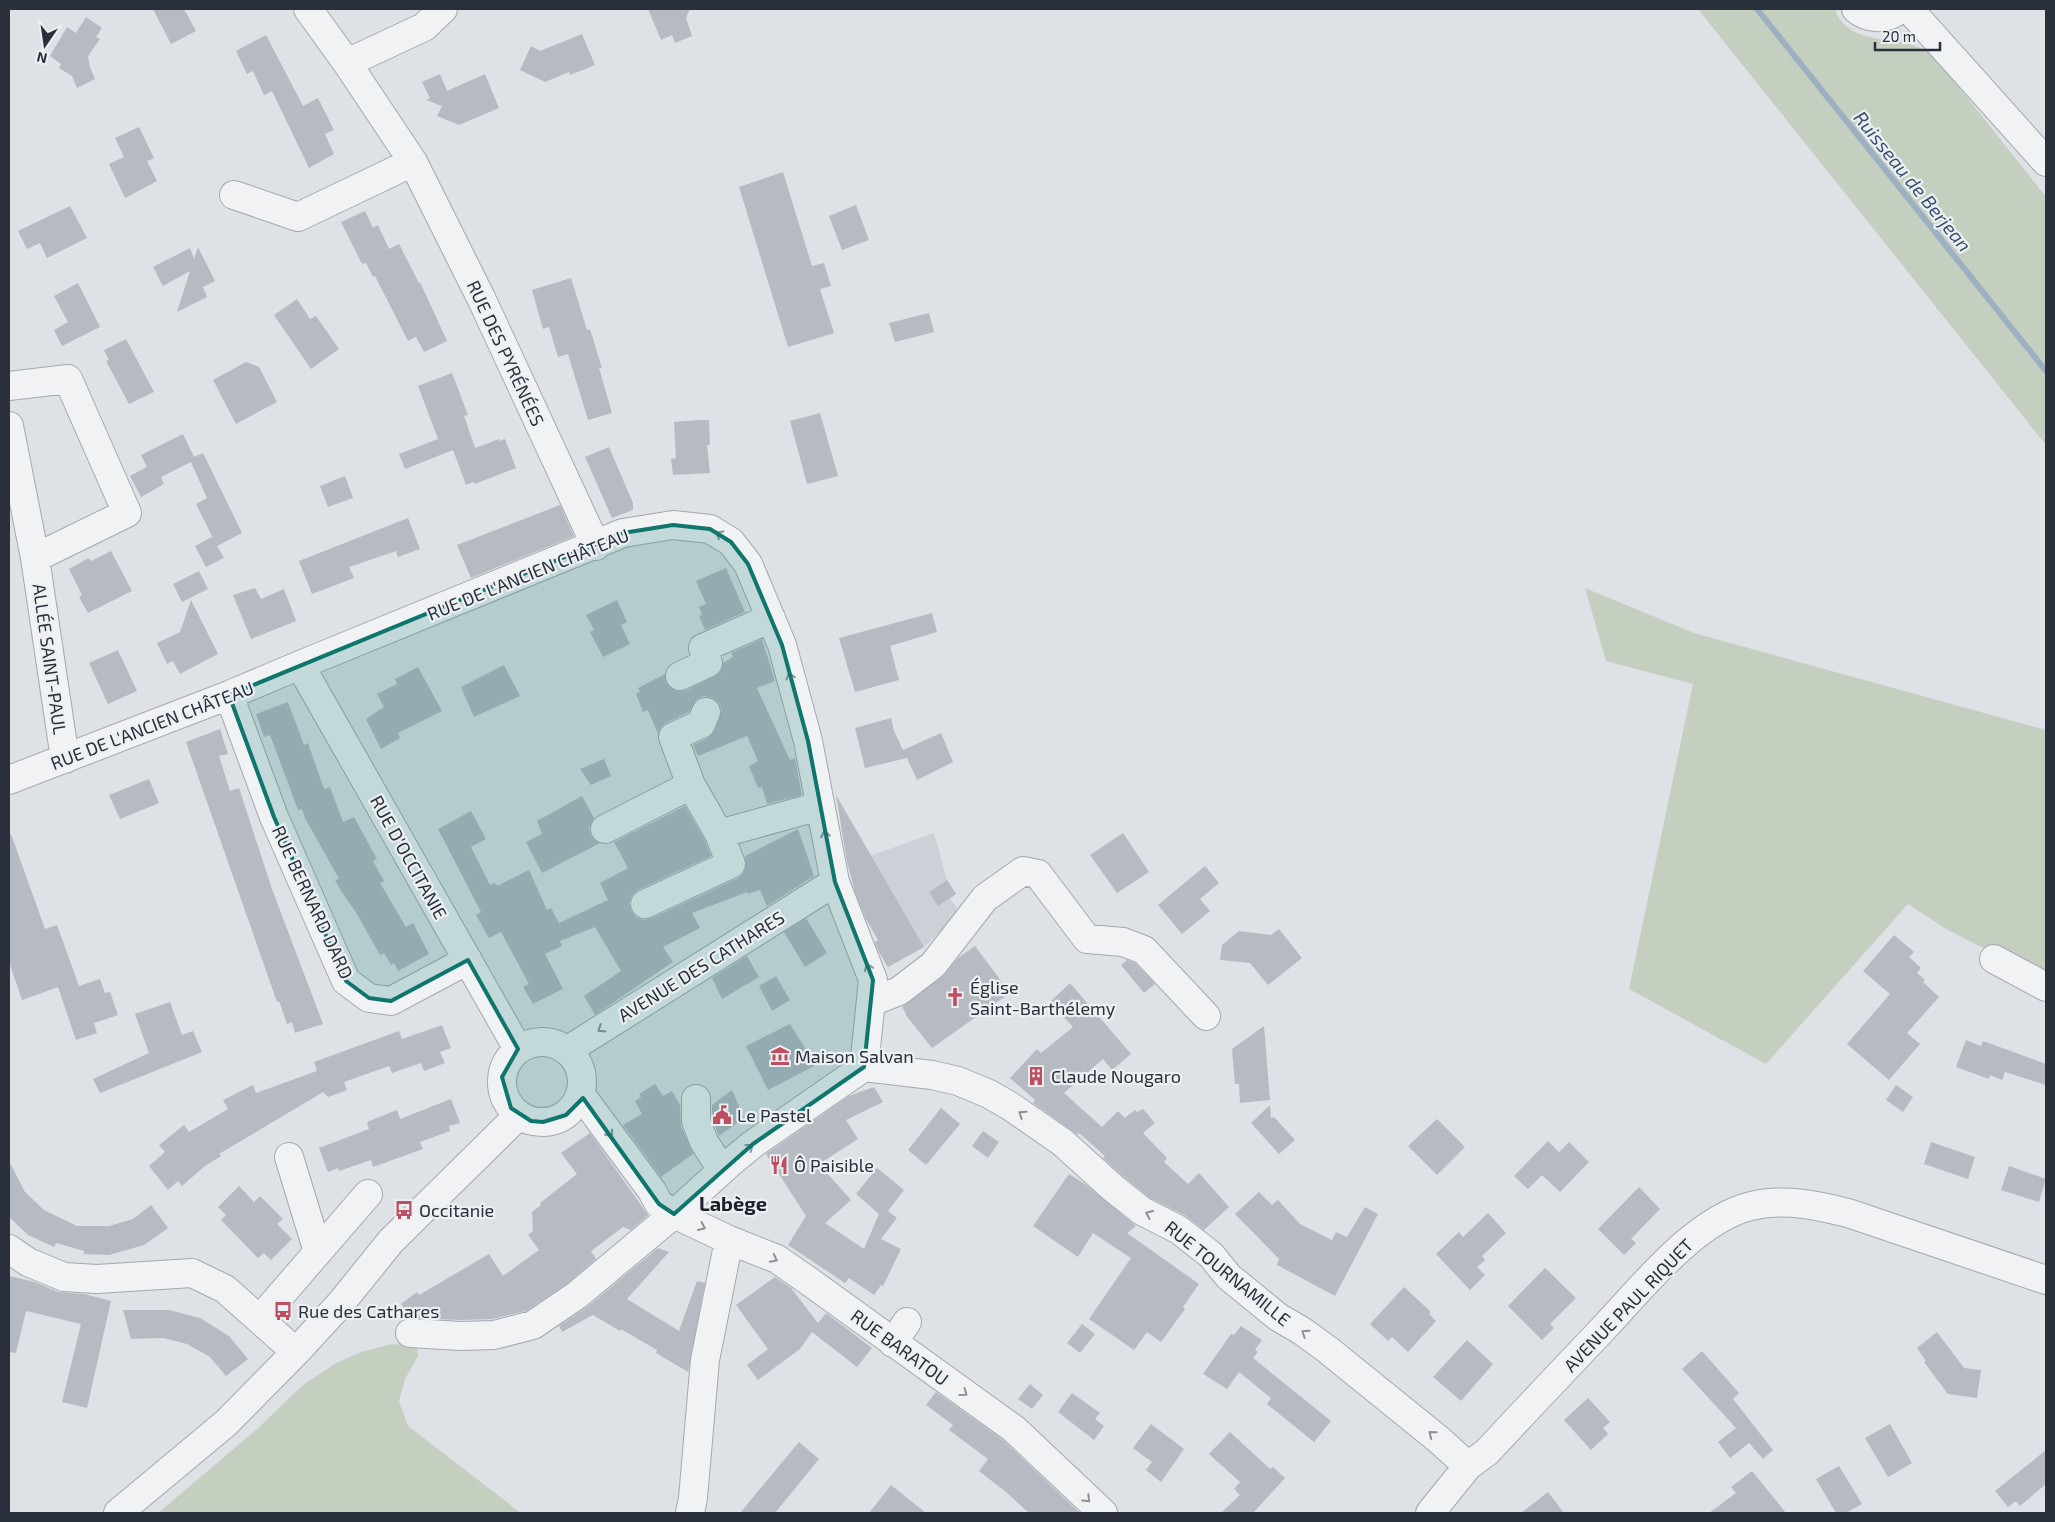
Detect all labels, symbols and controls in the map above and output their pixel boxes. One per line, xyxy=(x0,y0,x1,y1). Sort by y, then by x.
north arrow xyxy=(20,20,70,70)
scale bar xyxy=(1875,20,1940,52)
text: 20 m xyxy=(1882,27,1916,45)
text: N xyxy=(35,49,49,68)
water label: Ruisseau de Berjean xyxy=(1849,106,1977,256)
street label: RUE DES PYRÉNÉES xyxy=(463,277,549,429)
street label: RUE DE L'ANCIEN CHÂTEAU xyxy=(424,523,632,625)
one-way arrow xyxy=(715,530,724,540)
street label: ALLÉE SAINT-PAUL xyxy=(28,582,72,736)
one-way arrow xyxy=(786,672,796,680)
street label: RUE DE L'ANCIEN CHÂTEAU xyxy=(47,676,257,774)
street label: RUE D'OCCITANIE xyxy=(366,791,452,923)
street label: RUE BERNARD DARD xyxy=(268,822,358,982)
one-way arrow xyxy=(821,830,831,839)
street label: AVENUE DES CATHARES xyxy=(614,906,788,1026)
one-way arrow xyxy=(864,963,874,972)
place label: Église Saint-Barthélemy xyxy=(970,976,1116,1019)
church icon: Église Saint-Barthélemy xyxy=(944,986,966,1008)
one-way arrow xyxy=(597,1023,606,1033)
museum icon: Maison Salvan xyxy=(769,1045,791,1067)
place label: Maison Salvan xyxy=(795,1045,914,1067)
building icon: Claude Nougaro xyxy=(1025,1065,1047,1087)
place label: Claude Nougaro xyxy=(1051,1065,1181,1087)
public building icon: Le Pastel xyxy=(711,1104,733,1126)
place label: Le Pastel xyxy=(737,1104,812,1126)
one-way arrow xyxy=(1018,1111,1027,1120)
one-way arrow xyxy=(604,1128,612,1137)
one-way arrow xyxy=(744,1144,753,1153)
restaurant icon: Ô Paisible xyxy=(768,1154,790,1176)
place label: Ô Paisible xyxy=(794,1154,874,1176)
district label: Labège xyxy=(699,1191,767,1215)
bus stop icon: Occitanie xyxy=(393,1199,415,1221)
place label: Occitanie xyxy=(419,1199,494,1221)
one-way arrow xyxy=(1145,1210,1154,1220)
street label: RUE TOURNAMILLE xyxy=(1161,1216,1295,1330)
one-way arrow xyxy=(697,1221,706,1232)
street label: AVENUE PAUL RIQUET xyxy=(1559,1233,1698,1376)
one-way arrow xyxy=(769,1253,778,1263)
bus stop icon: Rue des Cathares xyxy=(272,1300,294,1322)
place label: Rue des Cathares xyxy=(298,1300,439,1322)
street label: RUE BARATOU xyxy=(847,1304,953,1390)
one-way arrow xyxy=(1301,1330,1311,1339)
one-way arrow xyxy=(958,1387,968,1396)
one-way arrow xyxy=(1429,1432,1438,1440)
one-way arrow xyxy=(1082,1493,1091,1502)

